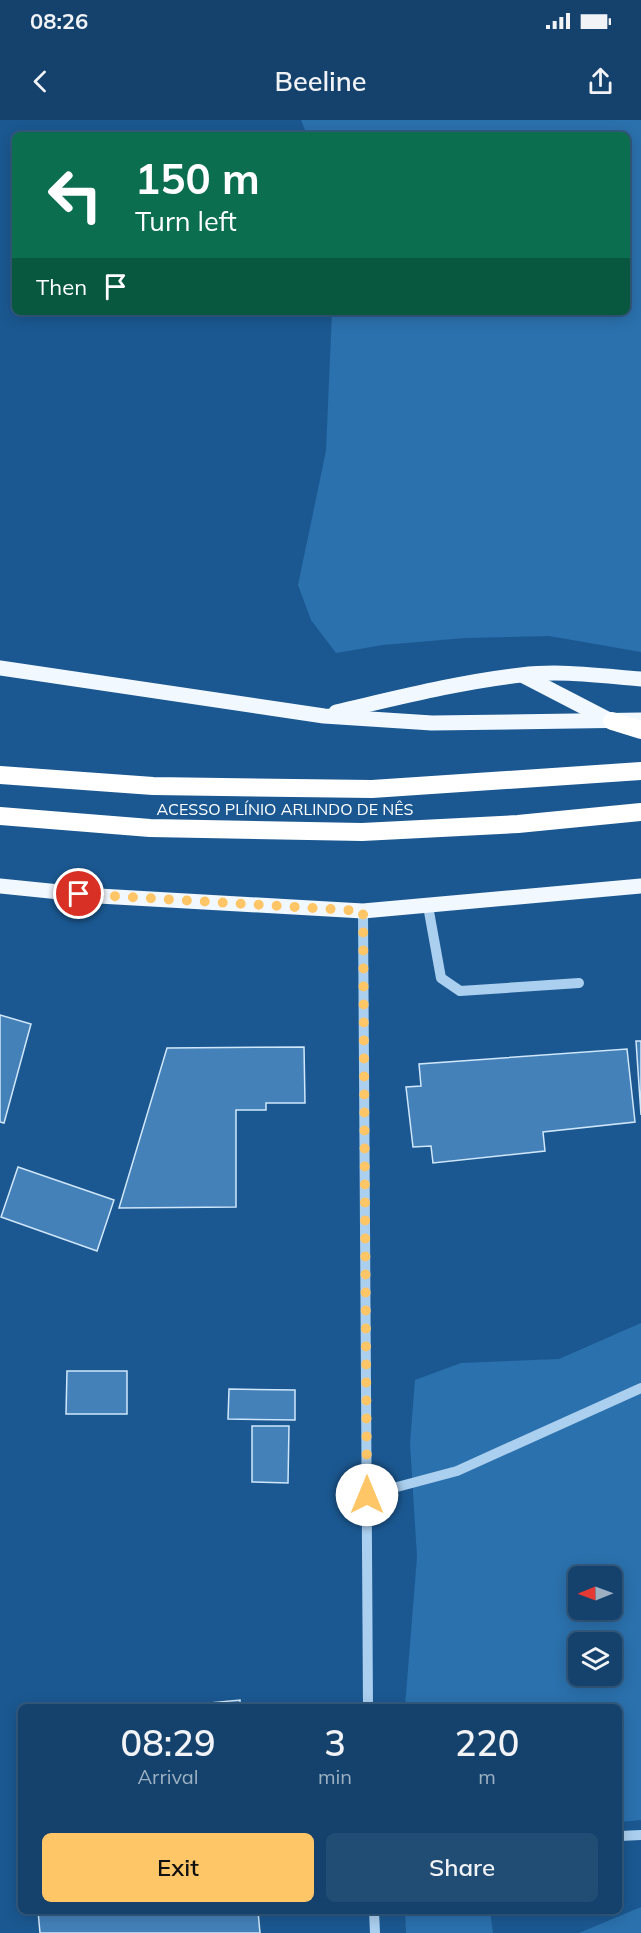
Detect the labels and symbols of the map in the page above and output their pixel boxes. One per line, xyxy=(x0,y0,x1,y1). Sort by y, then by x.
street label: ACESSO PLÍNIO ARLINDO DE NÊS xyxy=(157,799,414,819)
pin xyxy=(53,868,104,919)
position arrow xyxy=(335,1463,399,1527)
north arrow xyxy=(568,1566,622,1620)

